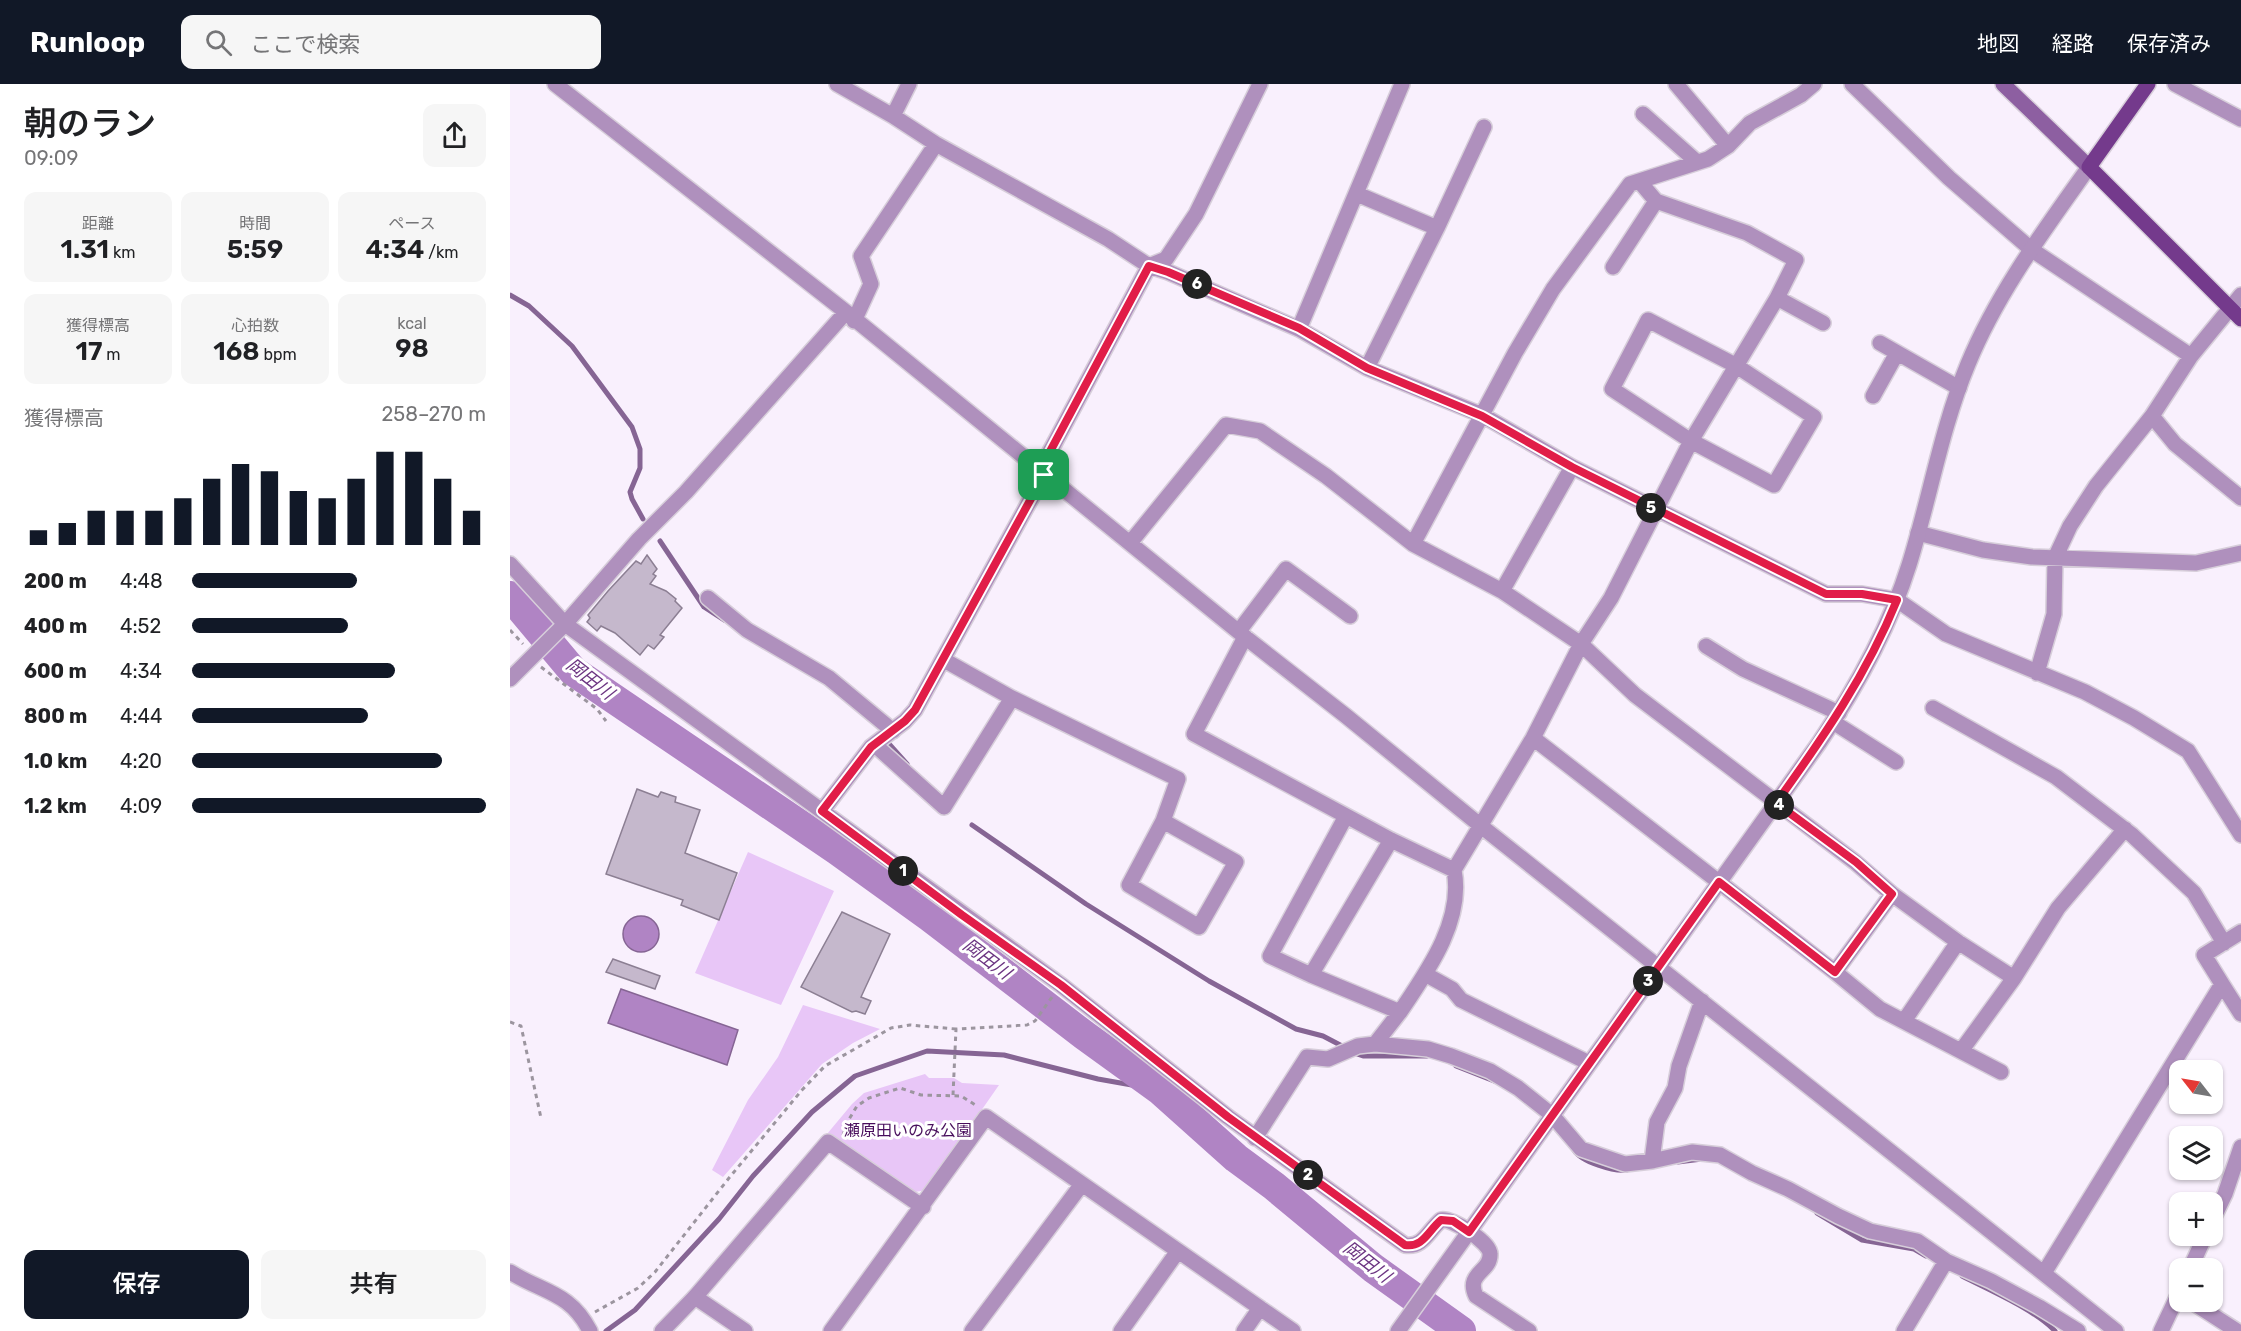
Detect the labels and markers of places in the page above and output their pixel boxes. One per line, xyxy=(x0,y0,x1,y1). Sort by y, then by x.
pin: 6 xyxy=(1182,269,1212,299)
pin xyxy=(1018,449,1069,500)
pin: 5 xyxy=(1636,493,1666,523)
pin: 4 xyxy=(1764,790,1794,820)
pin: 1 xyxy=(888,856,918,886)
pin: 3 xyxy=(1633,966,1663,996)
pin: 2 xyxy=(1293,1160,1323,1190)

